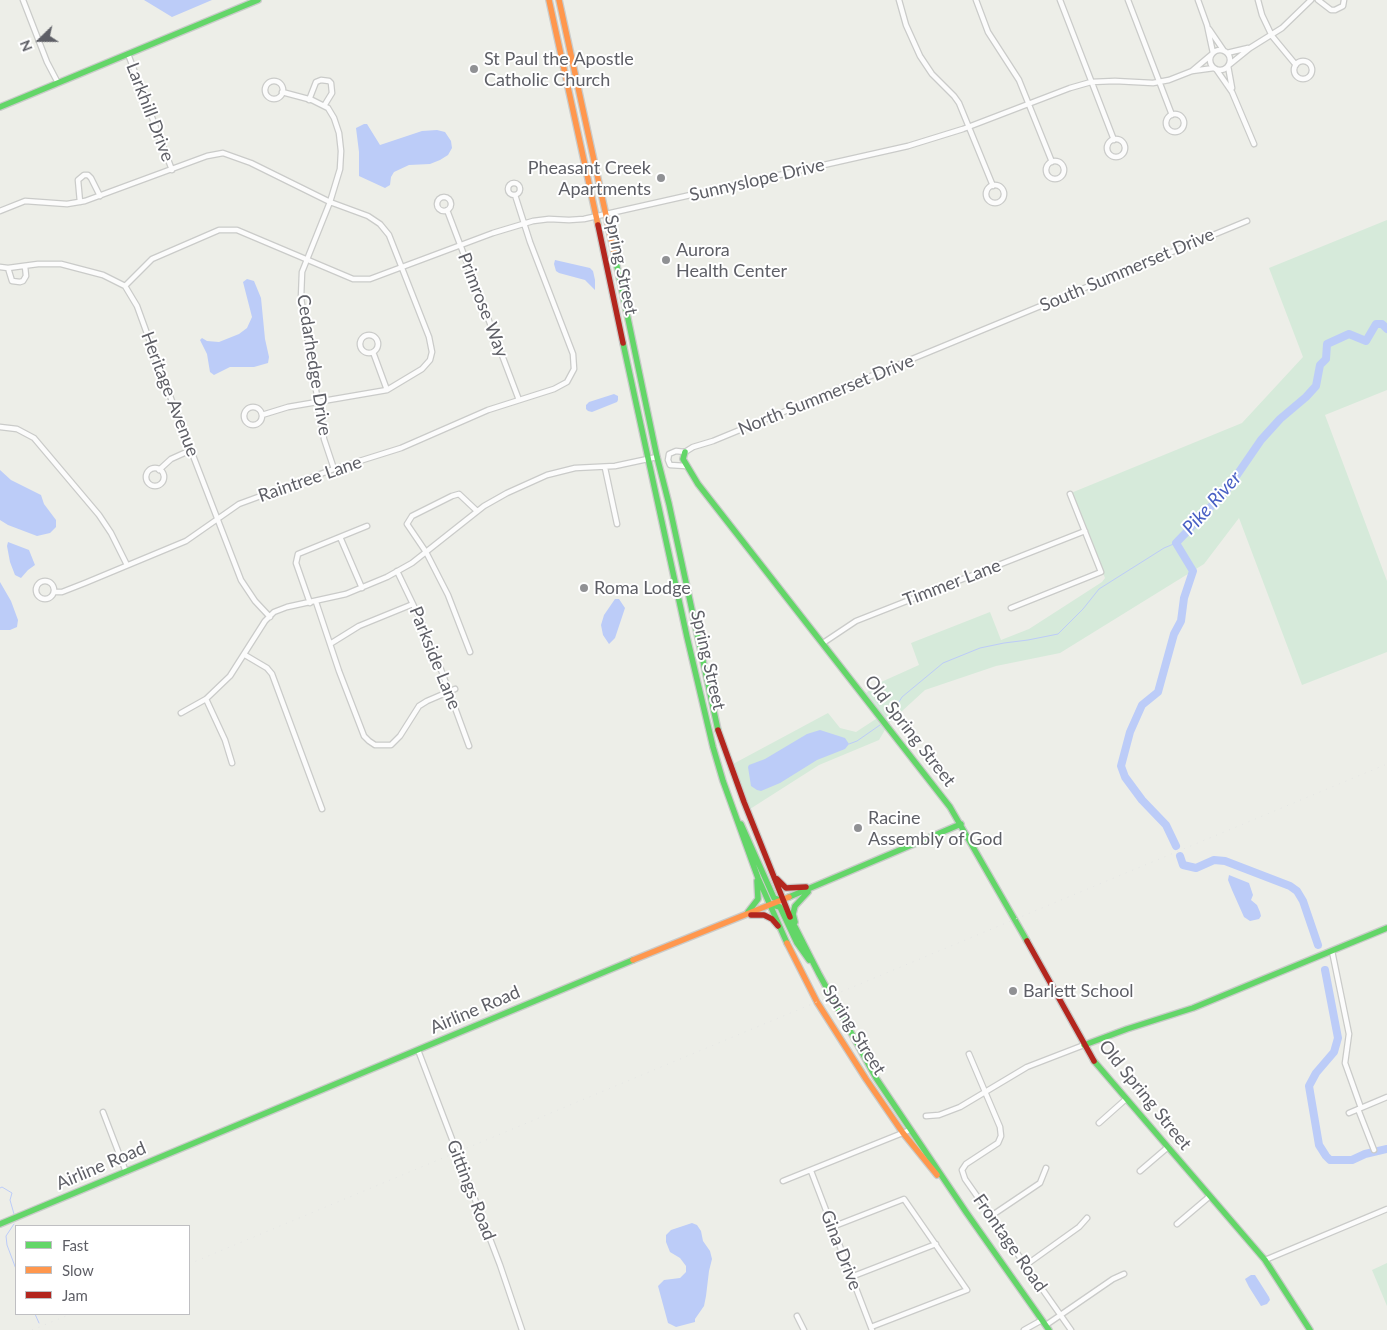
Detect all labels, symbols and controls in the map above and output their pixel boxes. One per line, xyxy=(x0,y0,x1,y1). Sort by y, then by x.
north arrow xyxy=(15,15,65,65)
text: N xyxy=(16,38,36,54)
place label: St Paul the Apostle Catholic Church xyxy=(484,48,634,90)
street label: Larkhill Drive xyxy=(121,59,179,165)
marker: St Paul the Apostle Catholic Church xyxy=(468,63,480,75)
street label: Sunnyslope Drive xyxy=(687,154,827,206)
place label: Pheasant Creek Apartments xyxy=(528,157,651,200)
marker: Pheasant Creek Apartments xyxy=(655,172,667,184)
street label: Spring Street xyxy=(600,213,642,317)
street label: South Summerset Drive xyxy=(1036,223,1218,317)
place label: Aurora Health Center xyxy=(676,239,787,282)
street label: Primrose Way xyxy=(453,250,513,360)
marker: Aurora Health Center xyxy=(660,254,672,266)
street label: Cedarhedge Drive xyxy=(292,293,336,437)
street label: Heritage Avenue xyxy=(136,328,204,460)
street label: North Summerset Drive xyxy=(735,350,917,440)
street label: Raintree Lane xyxy=(255,451,365,507)
water label: Pike River xyxy=(1178,467,1246,539)
street label: Timmer Lane xyxy=(900,554,1004,612)
place label: Roma Lodge xyxy=(594,577,691,599)
marker: Roma Lodge xyxy=(578,582,590,594)
street label: Parkside Lane xyxy=(405,603,465,713)
street label: Spring Street xyxy=(686,608,730,712)
street label: Old Spring Street xyxy=(860,671,960,791)
place label: Racine Assembly of God xyxy=(868,807,1003,850)
marker: Racine Assembly of God xyxy=(852,822,864,834)
place label: Barlett School xyxy=(1023,980,1134,1002)
street label: Airline Road xyxy=(427,981,523,1039)
street label: Spring Street xyxy=(818,981,890,1079)
marker: Barlett School xyxy=(1007,985,1019,997)
street label: Old Spring Street xyxy=(1094,1036,1196,1154)
street label: Airline Road xyxy=(53,1137,149,1195)
street label: Gittings Road xyxy=(442,1137,500,1243)
street label: Frontage Road xyxy=(968,1190,1052,1296)
street label: Gina Drive xyxy=(816,1207,866,1293)
legend xyxy=(15,1225,190,1315)
text: Fast xyxy=(62,1236,89,1254)
text: Slow xyxy=(62,1261,94,1279)
text: Jam xyxy=(62,1286,88,1304)

